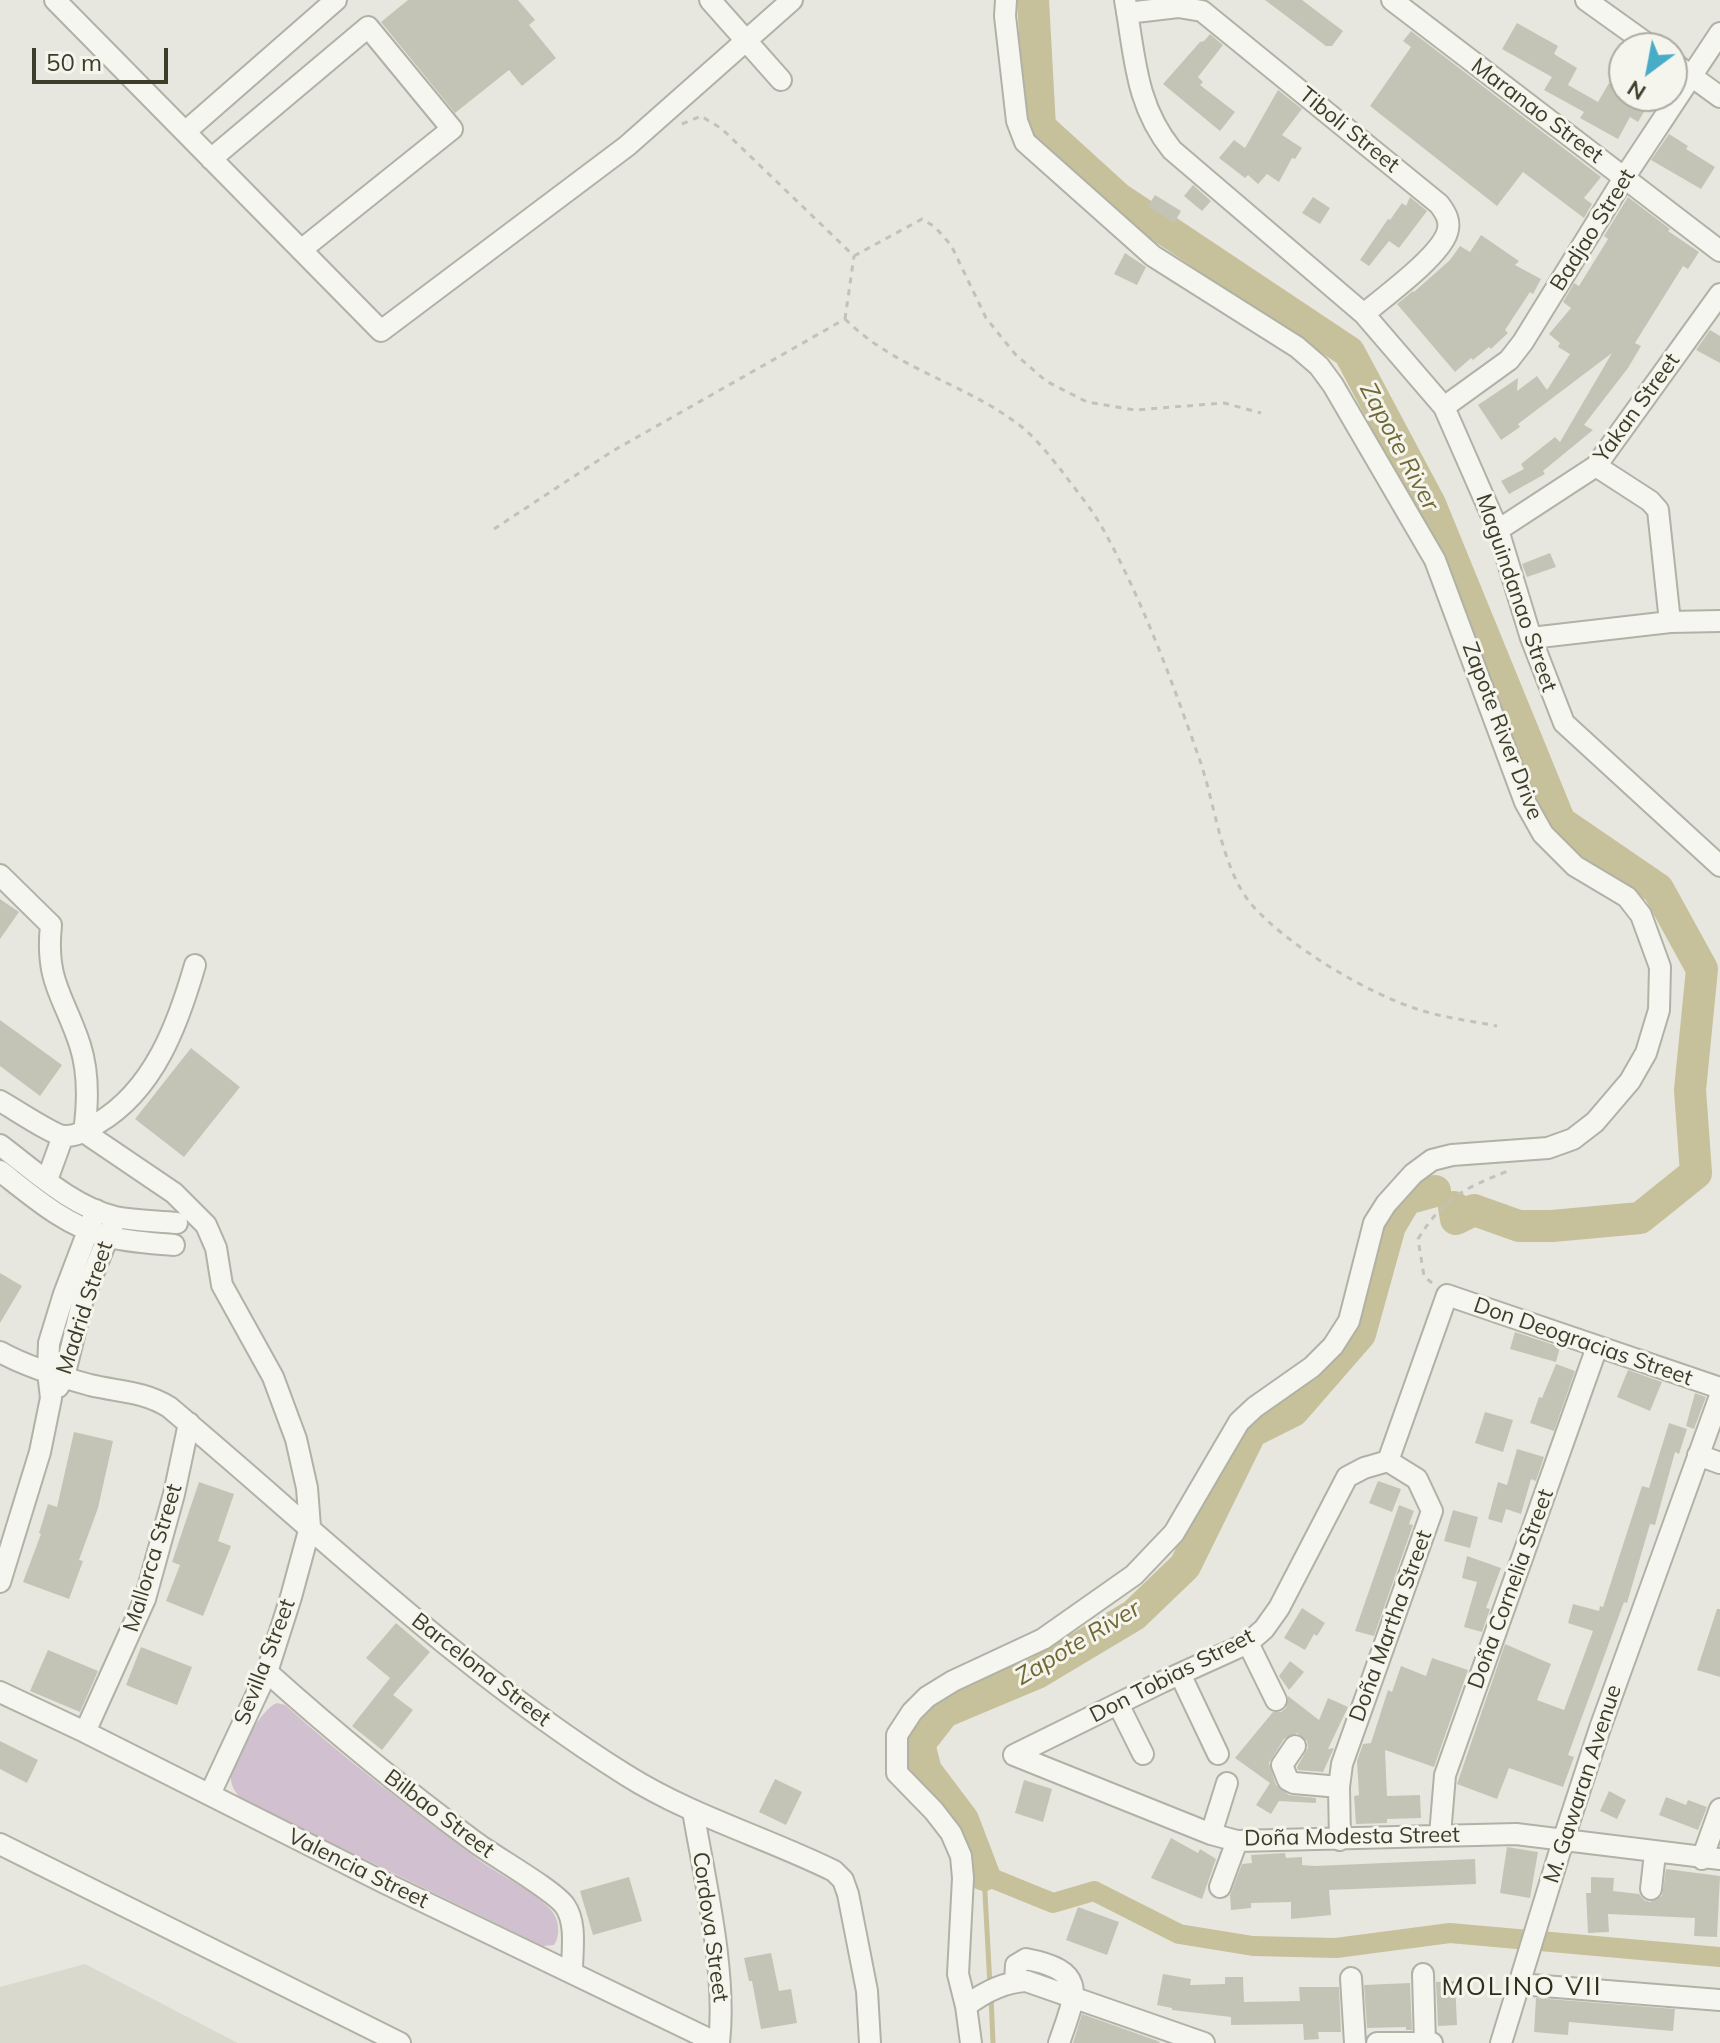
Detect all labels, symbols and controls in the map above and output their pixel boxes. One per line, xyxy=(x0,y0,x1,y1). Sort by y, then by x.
scale bar xyxy=(36,32,172,82)
north arrow xyxy=(1608,32,1688,112)
text: 50 m xyxy=(46,47,102,77)
street label: Maranao Street xyxy=(1466,53,1608,169)
text: N xyxy=(1622,74,1651,107)
street label: Tiboli Street xyxy=(1294,82,1404,178)
street label: Badjao Street xyxy=(1545,164,1641,296)
street label: Yakan Street xyxy=(1588,348,1686,468)
water label: Zapote River xyxy=(1353,378,1445,516)
street label: Maguindanao Street xyxy=(1470,490,1562,696)
street label: Zapote River Drive xyxy=(1456,639,1548,823)
street label: Madrid Street xyxy=(51,1238,119,1378)
street label: Don Deogracias Street xyxy=(1470,1292,1696,1392)
street label: Mallorca Street xyxy=(118,1481,188,1635)
street label: Doña Cornelia Street xyxy=(1463,1485,1559,1693)
street label: Doña Martha Street xyxy=(1344,1527,1438,1725)
water label: Zapote River xyxy=(1010,1594,1146,1692)
street label: Sevilla Street xyxy=(229,1595,301,1729)
street label: Barcelona Street xyxy=(406,1608,556,1732)
street label: Don Tobias Street xyxy=(1085,1623,1259,1729)
street label: M. Gawaran Avenue xyxy=(1538,1681,1628,1887)
street label: Bilbao Street xyxy=(379,1764,499,1864)
street label: Doña Modesta Street xyxy=(1244,1822,1460,1852)
street label: Valencia Street xyxy=(283,1824,433,1914)
street label: Cordova Street xyxy=(686,1850,734,2004)
district label: MOLINO VII xyxy=(1441,1971,1603,2003)

